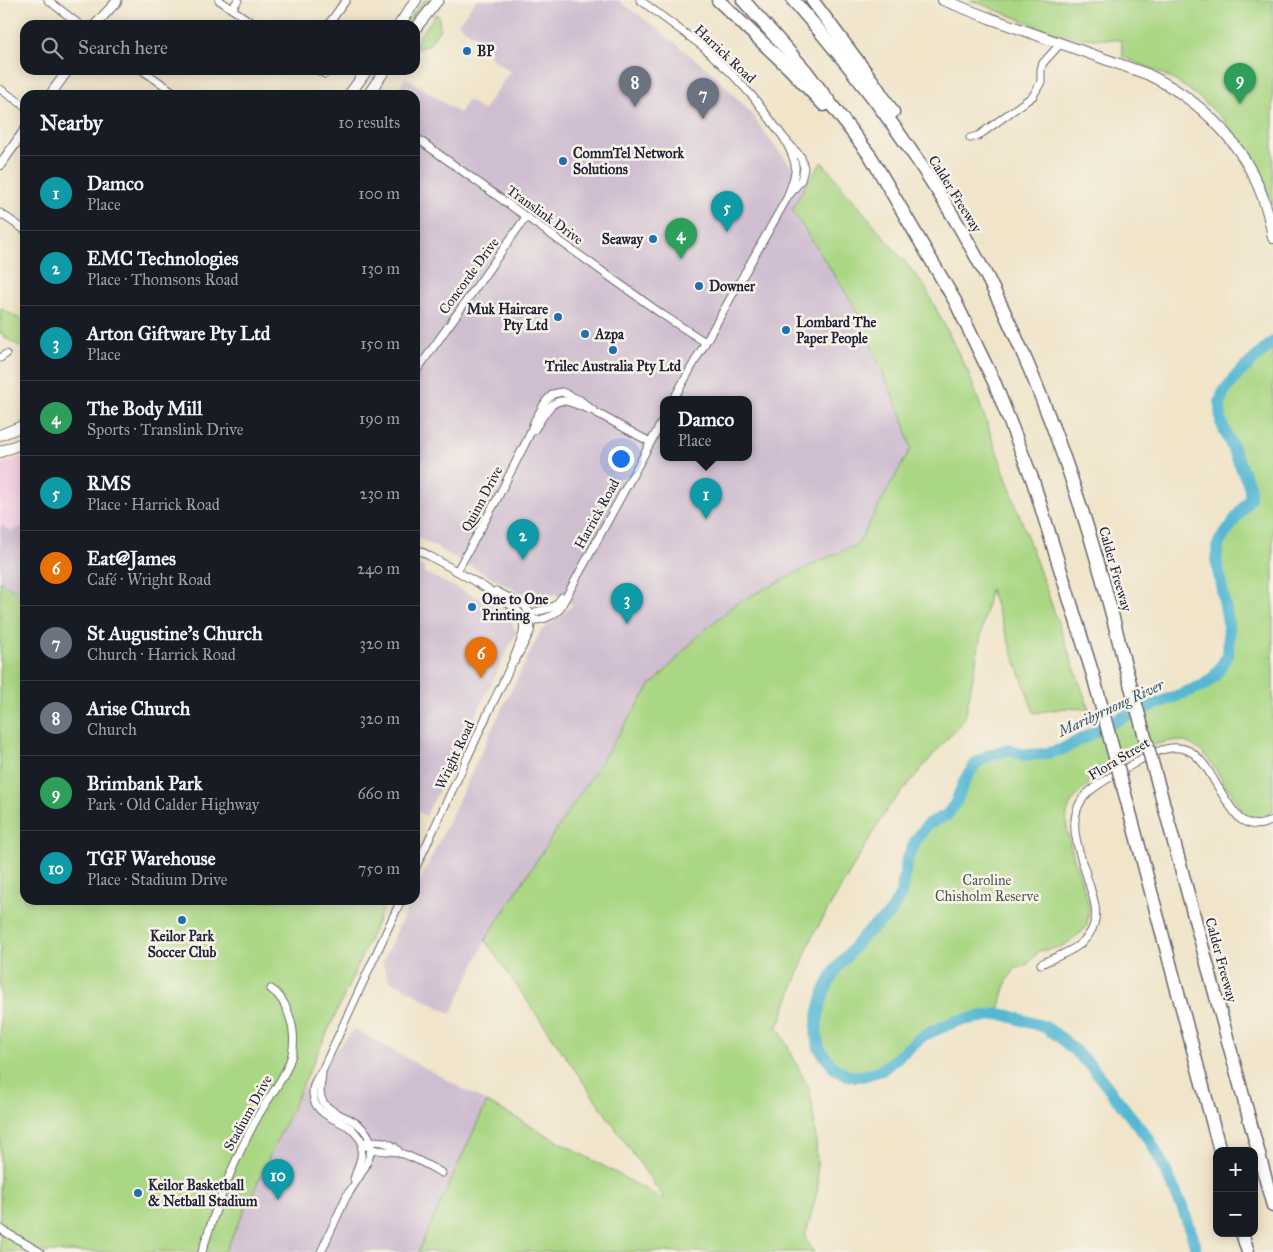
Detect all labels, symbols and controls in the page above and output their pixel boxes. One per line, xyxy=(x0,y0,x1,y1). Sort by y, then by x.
search box xyxy=(20,20,420,75)
street label: Harrick Road xyxy=(691,21,759,87)
icon: search xyxy=(38,34,66,62)
text: Search here xyxy=(78,36,168,59)
place label: BP xyxy=(477,43,494,60)
marker: BP xyxy=(461,45,473,57)
pin: 9 xyxy=(1224,63,1256,104)
pin: 8 xyxy=(619,66,651,107)
pin: 7 xyxy=(687,78,719,119)
text: Nearby xyxy=(40,110,103,136)
text: 10 results xyxy=(338,113,400,132)
place label: CommTel Network Solutions xyxy=(573,145,685,178)
street label: Calder Freeway xyxy=(925,152,986,236)
marker: CommTel Network Solutions xyxy=(557,155,569,167)
text: Damco xyxy=(87,172,144,195)
street label: Translink Drive xyxy=(504,182,587,248)
text: 1 xyxy=(53,184,59,203)
text: 100 m xyxy=(358,184,400,203)
pin: 5 xyxy=(711,191,743,232)
text: Place xyxy=(87,195,121,214)
pin: 4 xyxy=(665,218,697,259)
place label: Seaway xyxy=(602,231,644,249)
marker: Seaway xyxy=(647,233,659,245)
street label: Concorde Drive xyxy=(435,234,503,318)
text: EMC Technologies xyxy=(87,247,239,270)
text: 2 xyxy=(52,259,60,278)
text: 130 m xyxy=(361,259,400,278)
text: Place · Thomsons Road xyxy=(87,270,238,289)
place label: Downer xyxy=(709,278,756,295)
marker: Downer xyxy=(693,280,705,292)
place label: Muk Haircare Pty Ltd xyxy=(467,301,549,335)
marker: Muk Haircare Pty Ltd xyxy=(552,311,564,323)
place label: Lombard The Paper People xyxy=(796,314,876,348)
text: Arton Giftware Pty Ltd xyxy=(87,322,270,345)
marker: Lombard The Paper People xyxy=(780,324,792,336)
place label: Azpa xyxy=(594,326,625,344)
marker: Azpa xyxy=(579,328,591,340)
text: 3 xyxy=(53,334,59,353)
text: 150 m xyxy=(360,334,400,353)
marker: Trilec Australia Pty Ltd xyxy=(607,344,619,356)
text: Place xyxy=(87,345,121,364)
place label: Trilec Australia Pty Ltd xyxy=(544,358,682,376)
popup xyxy=(660,396,752,461)
text: The Body Mill xyxy=(87,397,202,420)
text: Damco xyxy=(678,408,734,431)
text: 4 xyxy=(52,409,60,428)
text: 190 m xyxy=(359,409,400,428)
text: Sports · Translink Drive xyxy=(87,420,243,439)
text: Place xyxy=(678,431,711,450)
your location xyxy=(608,446,634,472)
street label: Quinn Drive xyxy=(458,463,506,535)
text: RMS xyxy=(87,472,131,495)
street label: Harrick Road xyxy=(571,476,623,552)
pin: 1 xyxy=(690,478,722,519)
text: 5 xyxy=(52,484,60,503)
text: 230 m xyxy=(360,484,400,503)
text: Place · Harrick Road xyxy=(87,495,220,514)
pin: 2 xyxy=(507,519,539,560)
street label: Calder Freeway xyxy=(1095,525,1135,614)
text: Eat@James xyxy=(87,547,176,570)
text: 6 xyxy=(52,559,60,578)
text: 240 m xyxy=(357,559,400,578)
text: Café · Wright Road xyxy=(87,570,211,589)
pin: 3 xyxy=(611,583,643,624)
place label: One to One Printing xyxy=(482,591,548,625)
marker: One to One Printing xyxy=(466,601,478,613)
text: St Augustine's Church xyxy=(87,622,262,645)
text: 7 xyxy=(52,634,60,653)
text: 320 m xyxy=(360,634,400,653)
pin: 6 xyxy=(465,637,497,678)
text: Church · Harrick Road xyxy=(87,645,236,664)
water label: Maribyrnong River xyxy=(1053,675,1168,741)
text: Arise Church xyxy=(87,697,190,720)
text: 8 xyxy=(52,709,60,728)
text: 320 m xyxy=(360,709,400,728)
street label: Wright Road xyxy=(432,718,478,792)
text: Church xyxy=(87,720,137,739)
street label: Flora Street xyxy=(1085,734,1153,784)
text: Brimbank Park xyxy=(87,772,203,795)
text: 9 xyxy=(52,784,60,803)
text: 660 m xyxy=(357,784,400,803)
text: Park · Old Calder Highway xyxy=(87,795,259,814)
text: TGF Warehouse xyxy=(87,847,216,870)
text: 10 xyxy=(48,859,64,878)
text: 750 m xyxy=(358,859,400,878)
text: Place · Stadium Drive xyxy=(87,870,227,889)
park label: Caroline Chisholm Reserve xyxy=(935,872,1039,905)
marker: Keilor Park Soccer Club xyxy=(176,914,188,926)
street label: Calder Freeway xyxy=(1201,916,1241,1005)
place label: Keilor Park Soccer Club xyxy=(148,928,217,961)
street label: Stadium Drive xyxy=(220,1072,276,1154)
map controls xyxy=(1213,1147,1258,1237)
button: + xyxy=(1213,1147,1258,1192)
pin: 10 xyxy=(262,1159,294,1200)
place label: Keilor Basketball & Netball Stadium xyxy=(148,1177,258,1210)
marker: Keilor Basketball & Netball Stadium xyxy=(132,1187,144,1199)
button: − xyxy=(1213,1192,1258,1237)

